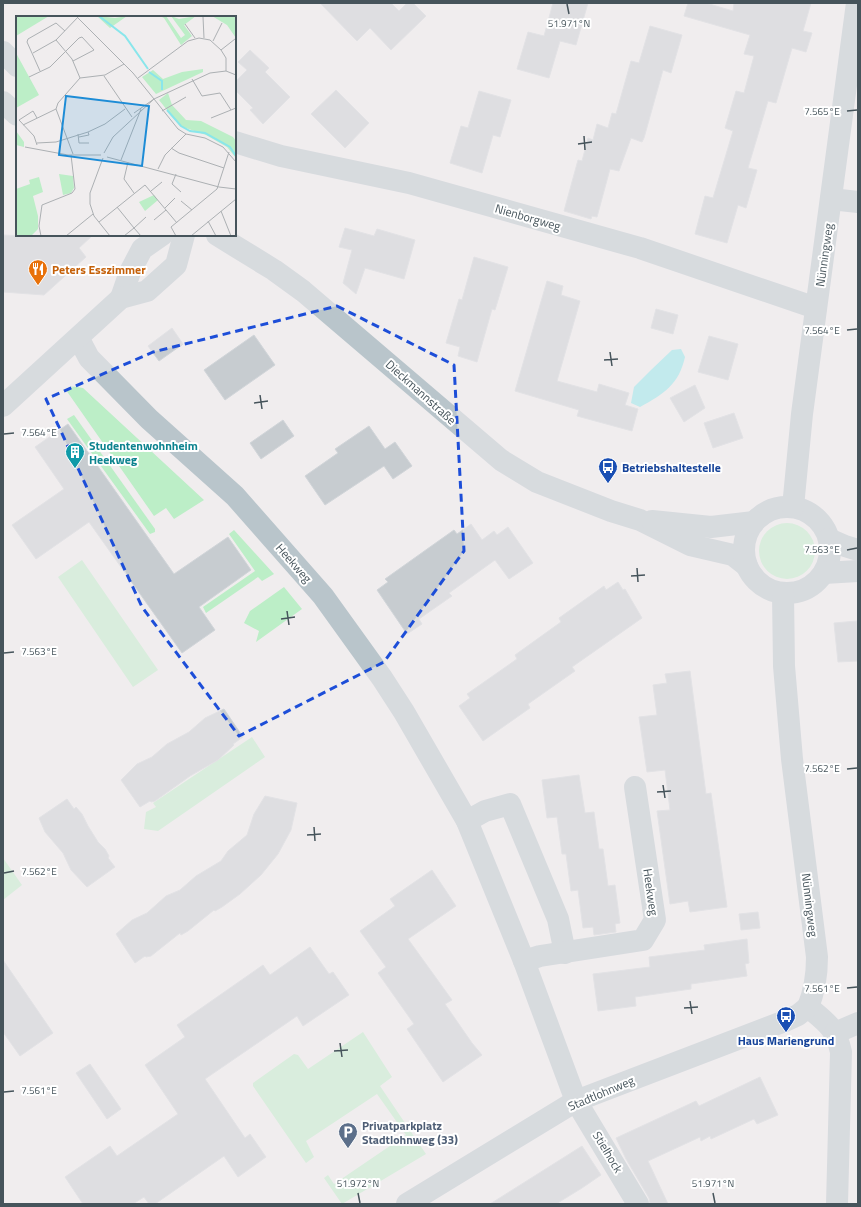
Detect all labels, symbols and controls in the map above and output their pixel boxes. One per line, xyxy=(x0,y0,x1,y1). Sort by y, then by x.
inset map xyxy=(16,16,236,236)
text: 51.971°N xyxy=(548,16,590,31)
text: 7.565°E xyxy=(804,104,840,119)
street label: Nienborgweg xyxy=(493,199,563,235)
street label: Nünningweg xyxy=(810,222,838,288)
restaurant icon: Peters Esszimmer xyxy=(27,258,49,286)
place label: Peters Esszimmer xyxy=(52,260,146,279)
text: 7.564°E xyxy=(804,323,840,338)
street label: Dieckmannstraße xyxy=(381,355,461,429)
text: 7.564°E xyxy=(21,425,57,440)
place label: Studentenwohnheim Heekweg xyxy=(89,436,198,469)
building icon: Studentenwohnheim Heekweg xyxy=(64,441,86,469)
bus stop icon: Betriebshaltestelle xyxy=(597,456,619,484)
place label: Betriebshaltestelle xyxy=(622,458,721,477)
street label: Heekweg xyxy=(271,539,317,587)
text: 7.563°E xyxy=(804,542,840,557)
text: 7.563°E xyxy=(21,644,57,659)
text: 7.562°E xyxy=(804,761,840,776)
text: 7.562°E xyxy=(21,864,57,879)
street label: Heekweg xyxy=(638,867,664,917)
street label: Nünningweg xyxy=(797,872,823,938)
text: 7.561°E xyxy=(804,981,840,996)
bus stop icon: Haus Mariengrund xyxy=(775,1005,797,1033)
place label: Haus Mariengrund xyxy=(738,1031,834,1050)
street label: Stadtlohnweg xyxy=(565,1070,637,1116)
text: 7.561°E xyxy=(21,1083,57,1098)
place label: Privatparkplatz Stadtlohnweg (33) xyxy=(362,1116,458,1149)
parking icon: Privatparkplatz Stadtlohnweg (33) xyxy=(337,1121,359,1149)
street label: Stielhock xyxy=(588,1127,628,1177)
text: 51.972°N xyxy=(337,1176,379,1191)
text: 51.971°N xyxy=(692,1176,734,1191)

